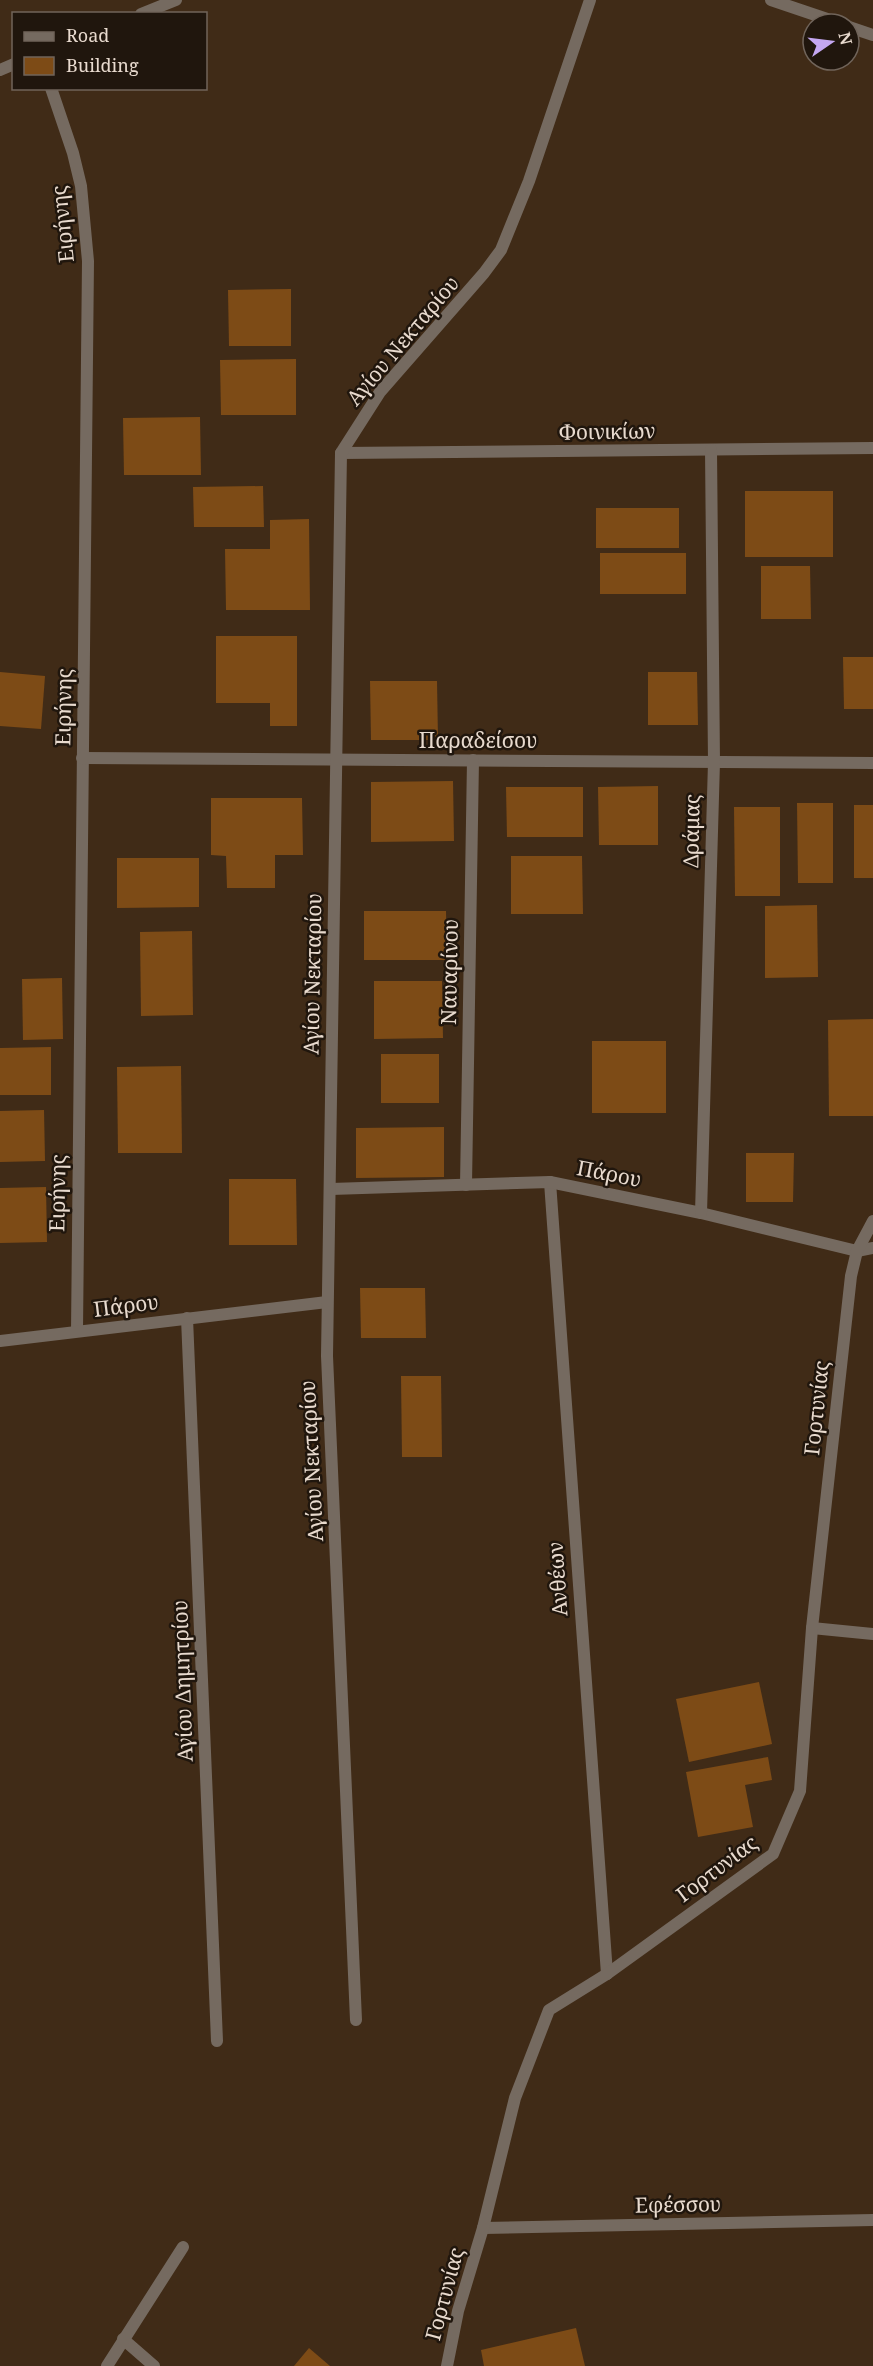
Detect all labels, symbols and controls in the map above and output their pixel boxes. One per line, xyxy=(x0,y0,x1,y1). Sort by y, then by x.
legend xyxy=(12,12,207,90)
north arrow xyxy=(801,12,861,72)
text: Road xyxy=(66,23,109,47)
text: N xyxy=(833,30,858,48)
text: Building xyxy=(66,53,139,77)
street label: Ειρήνης xyxy=(44,184,80,264)
street label: Αγίου Νεκταρίου xyxy=(340,270,465,411)
street label: Φοινικίων xyxy=(558,416,656,446)
street label: Ειρήνης xyxy=(48,668,78,746)
street label: Παραδείσου xyxy=(419,726,537,754)
street label: Δράμας xyxy=(676,794,706,868)
street label: Αγίου Νεκταρίου xyxy=(297,893,327,1055)
street label: Ναυαρίνου xyxy=(434,919,464,1025)
street label: Πάρου xyxy=(575,1153,644,1193)
street label: Ειρήνης xyxy=(42,1154,72,1232)
street label: Πάρου xyxy=(92,1287,160,1323)
street label: Γορτυνίας xyxy=(797,1359,835,1457)
street label: Αγίου Νεκταρίου xyxy=(293,1380,329,1542)
street label: Ανθέων xyxy=(540,1541,574,1617)
street label: Αγίου Δημητρίου xyxy=(165,1600,199,1762)
street label: Γορτυνίας xyxy=(670,1828,763,1908)
street label: Εφέσσου xyxy=(635,2189,721,2219)
street label: Γορτυνίας xyxy=(418,2244,470,2343)

